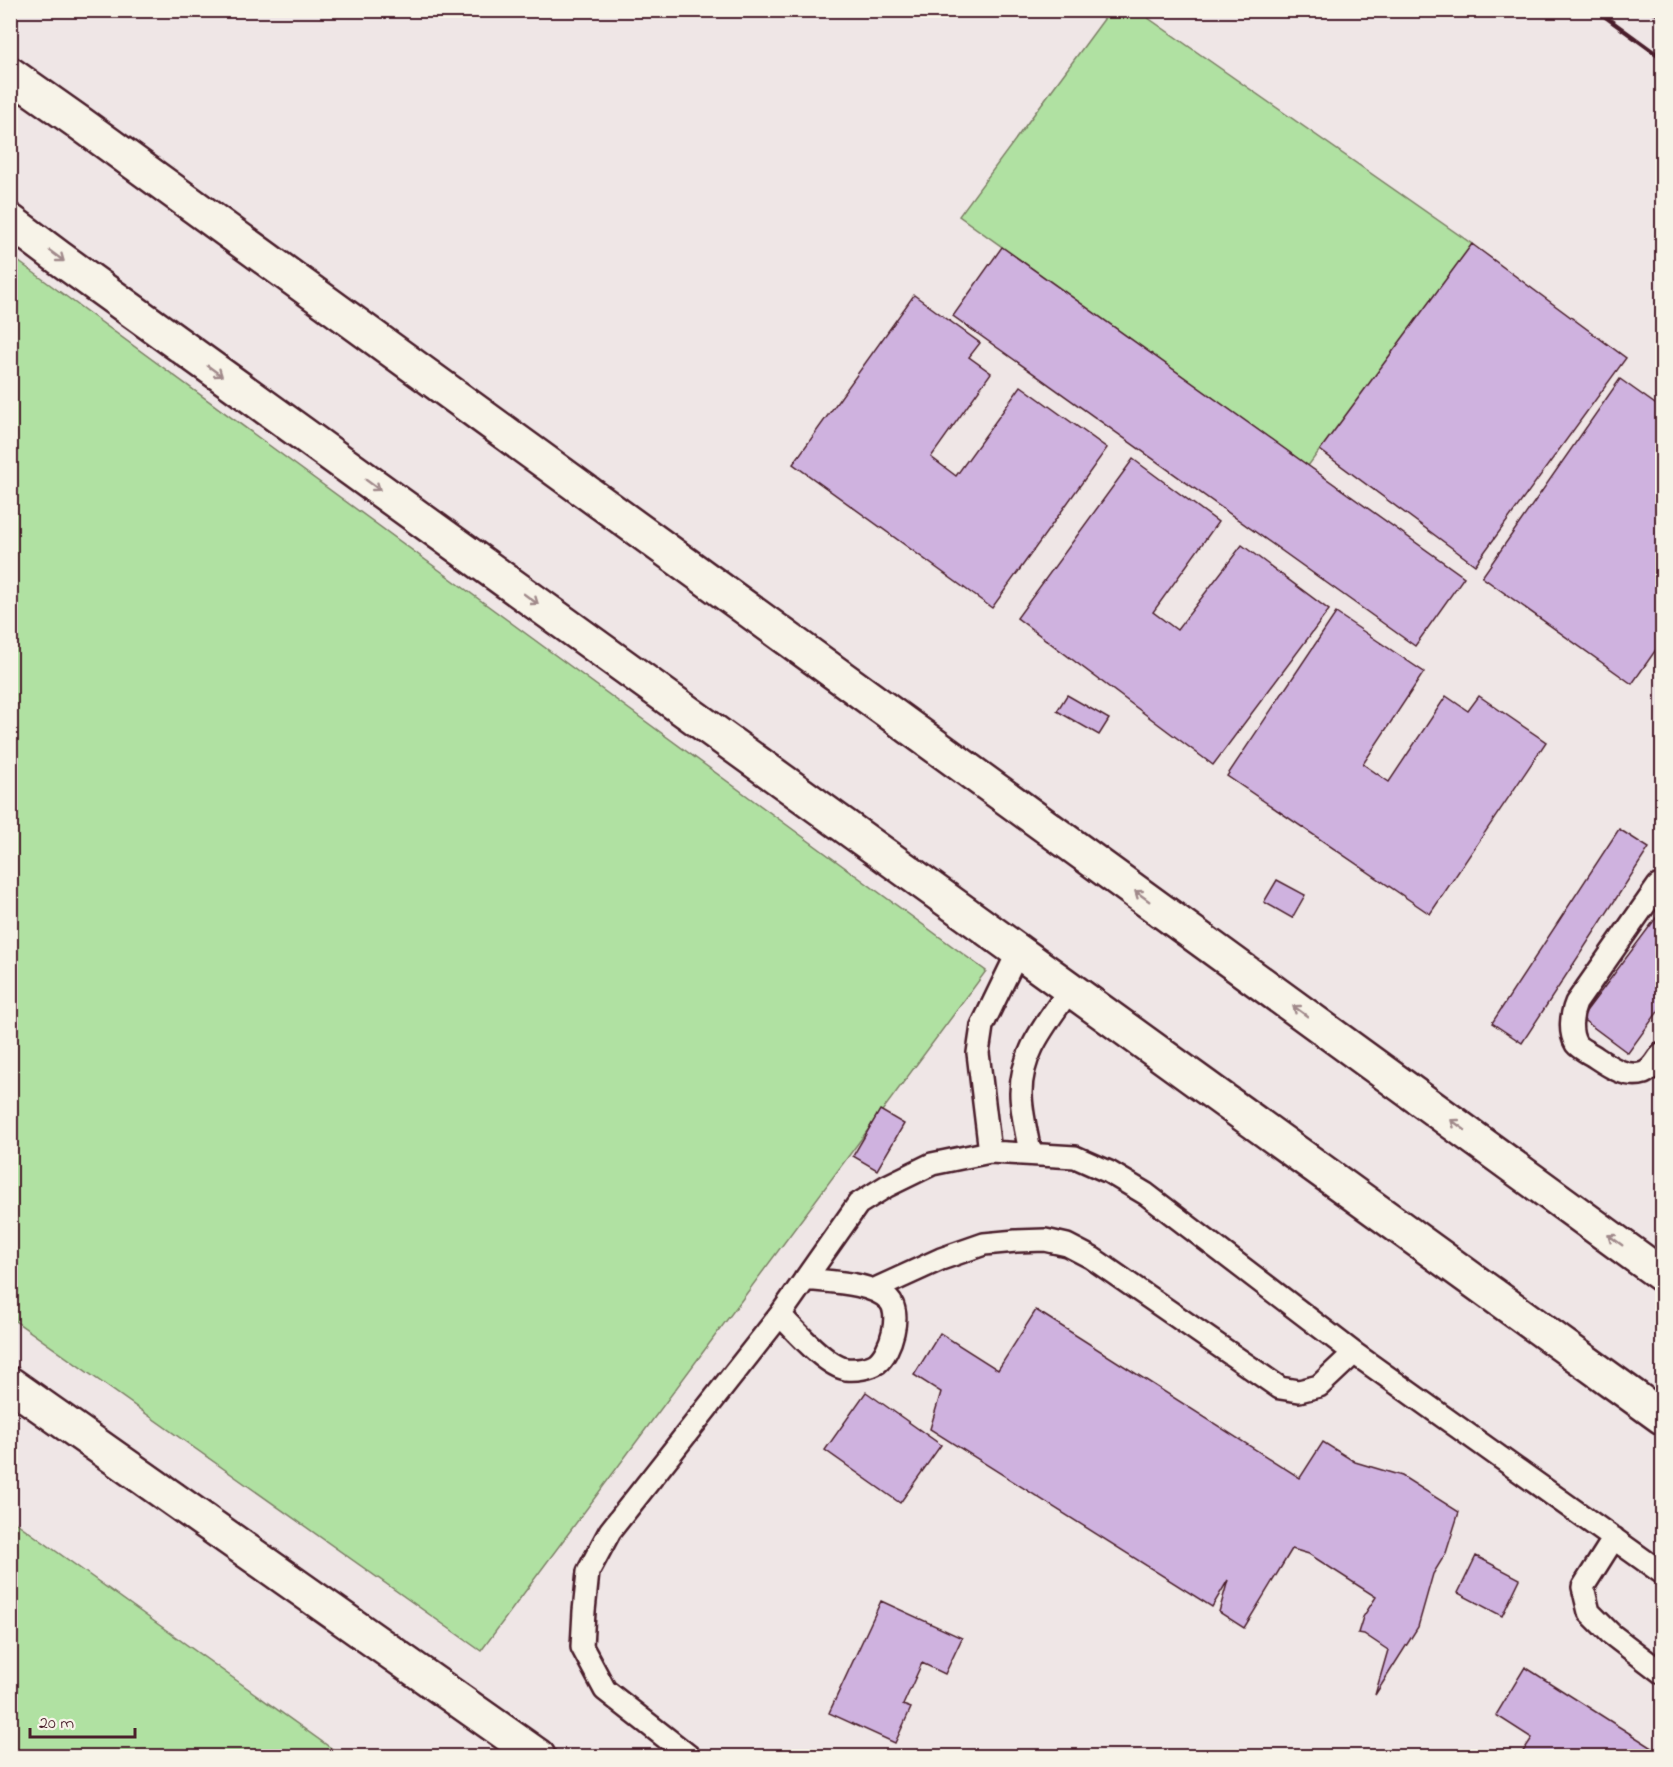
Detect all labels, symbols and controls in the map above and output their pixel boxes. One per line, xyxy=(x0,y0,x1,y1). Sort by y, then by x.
one-way arrow xyxy=(49,249,65,262)
one-way arrow xyxy=(206,364,222,377)
one-way arrow xyxy=(364,479,380,491)
one-way arrow xyxy=(522,593,538,605)
one-way arrow xyxy=(1135,890,1151,902)
one-way arrow xyxy=(1292,1004,1308,1017)
one-way arrow xyxy=(1450,1119,1466,1132)
one-way arrow xyxy=(1608,1234,1624,1246)
scale bar xyxy=(30,1701,135,1739)
text: 20 m xyxy=(39,1711,74,1737)

